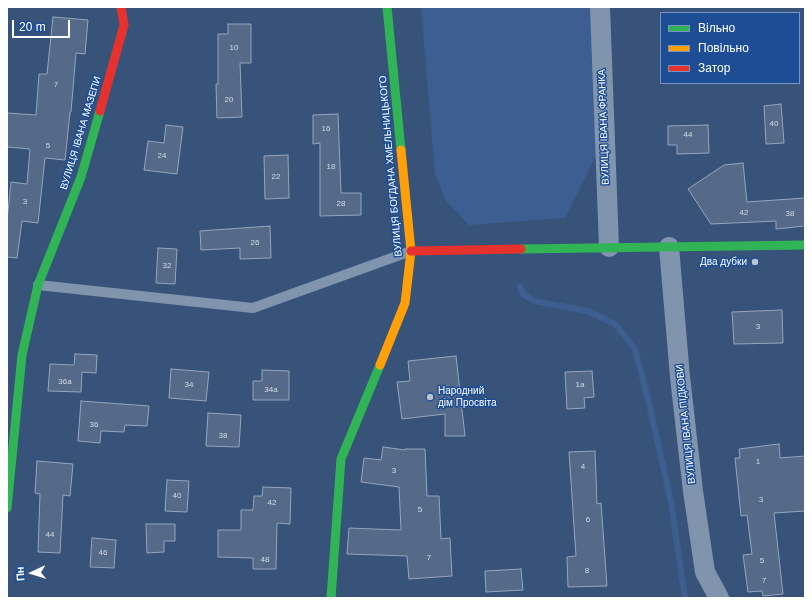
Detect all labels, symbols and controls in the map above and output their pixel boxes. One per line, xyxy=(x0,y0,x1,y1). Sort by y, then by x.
scale bar xyxy=(14,12,72,38)
legend xyxy=(660,12,800,84)
text: 20 m xyxy=(19,20,46,34)
text: Вільно xyxy=(698,21,735,35)
text: Повільно xyxy=(698,41,749,55)
house number: 10 xyxy=(230,43,238,53)
text: Затор xyxy=(698,61,730,75)
street label: ВУЛИЦЯ ІВАНА ФРАНКА xyxy=(596,69,612,185)
street label: ВУЛИЦЯ ІВАНА МАЗЕПИ xyxy=(58,75,104,191)
street label: ВУЛИЦЯ БОГДАНА ХМЕЛЬНИЦЬКОГО xyxy=(377,75,405,257)
house number: 7 xyxy=(54,80,58,90)
house number: 20 xyxy=(225,95,233,105)
house number: 40 xyxy=(770,119,778,129)
house number: 16 xyxy=(322,124,330,134)
house number: 44 xyxy=(684,130,692,140)
house number: 5 xyxy=(46,141,50,151)
house number: 24 xyxy=(158,151,166,161)
house number: 18 xyxy=(327,162,335,172)
house number: 22 xyxy=(272,172,280,182)
house number: 3 xyxy=(23,197,27,207)
house number: 28 xyxy=(337,199,345,209)
house number: 42 xyxy=(740,208,748,218)
house number: 38 xyxy=(786,209,794,219)
house number: 26 xyxy=(251,238,259,248)
place label: Два дубки xyxy=(700,256,747,268)
marker: Два дубки xyxy=(750,257,760,267)
house number: 32 xyxy=(163,261,171,271)
house number: 3 xyxy=(756,322,760,332)
street label: ВУЛИЦЯ ІВАНА ПІДКОВИ xyxy=(674,364,698,484)
house number: 36а xyxy=(58,377,72,387)
house number: 34 xyxy=(185,380,193,390)
house number: 1а xyxy=(576,380,584,390)
house number: 34а xyxy=(264,385,278,395)
place label: Народний дім Просвіта xyxy=(438,385,497,408)
marker: Народний дім Просвіта xyxy=(425,392,435,402)
house number: 36 xyxy=(90,420,98,430)
house number: 38 xyxy=(219,431,227,441)
house number: 1 xyxy=(756,457,760,467)
house number: 4 xyxy=(581,462,585,472)
house number: 3 xyxy=(392,466,396,476)
house number: 40 xyxy=(173,491,181,501)
house number: 3 xyxy=(759,495,763,505)
house number: 42 xyxy=(268,498,276,508)
house number: 5 xyxy=(418,505,422,515)
house number: 6 xyxy=(586,515,590,525)
house number: 44 xyxy=(46,530,54,540)
house number: 46 xyxy=(99,548,107,558)
north arrow xyxy=(12,553,52,593)
house number: 7 xyxy=(427,553,431,563)
house number: 48 xyxy=(261,555,269,565)
house number: 5 xyxy=(760,556,764,566)
text: Пн xyxy=(14,566,27,582)
house number: 8 xyxy=(585,566,589,576)
house number: 7 xyxy=(762,576,766,586)

